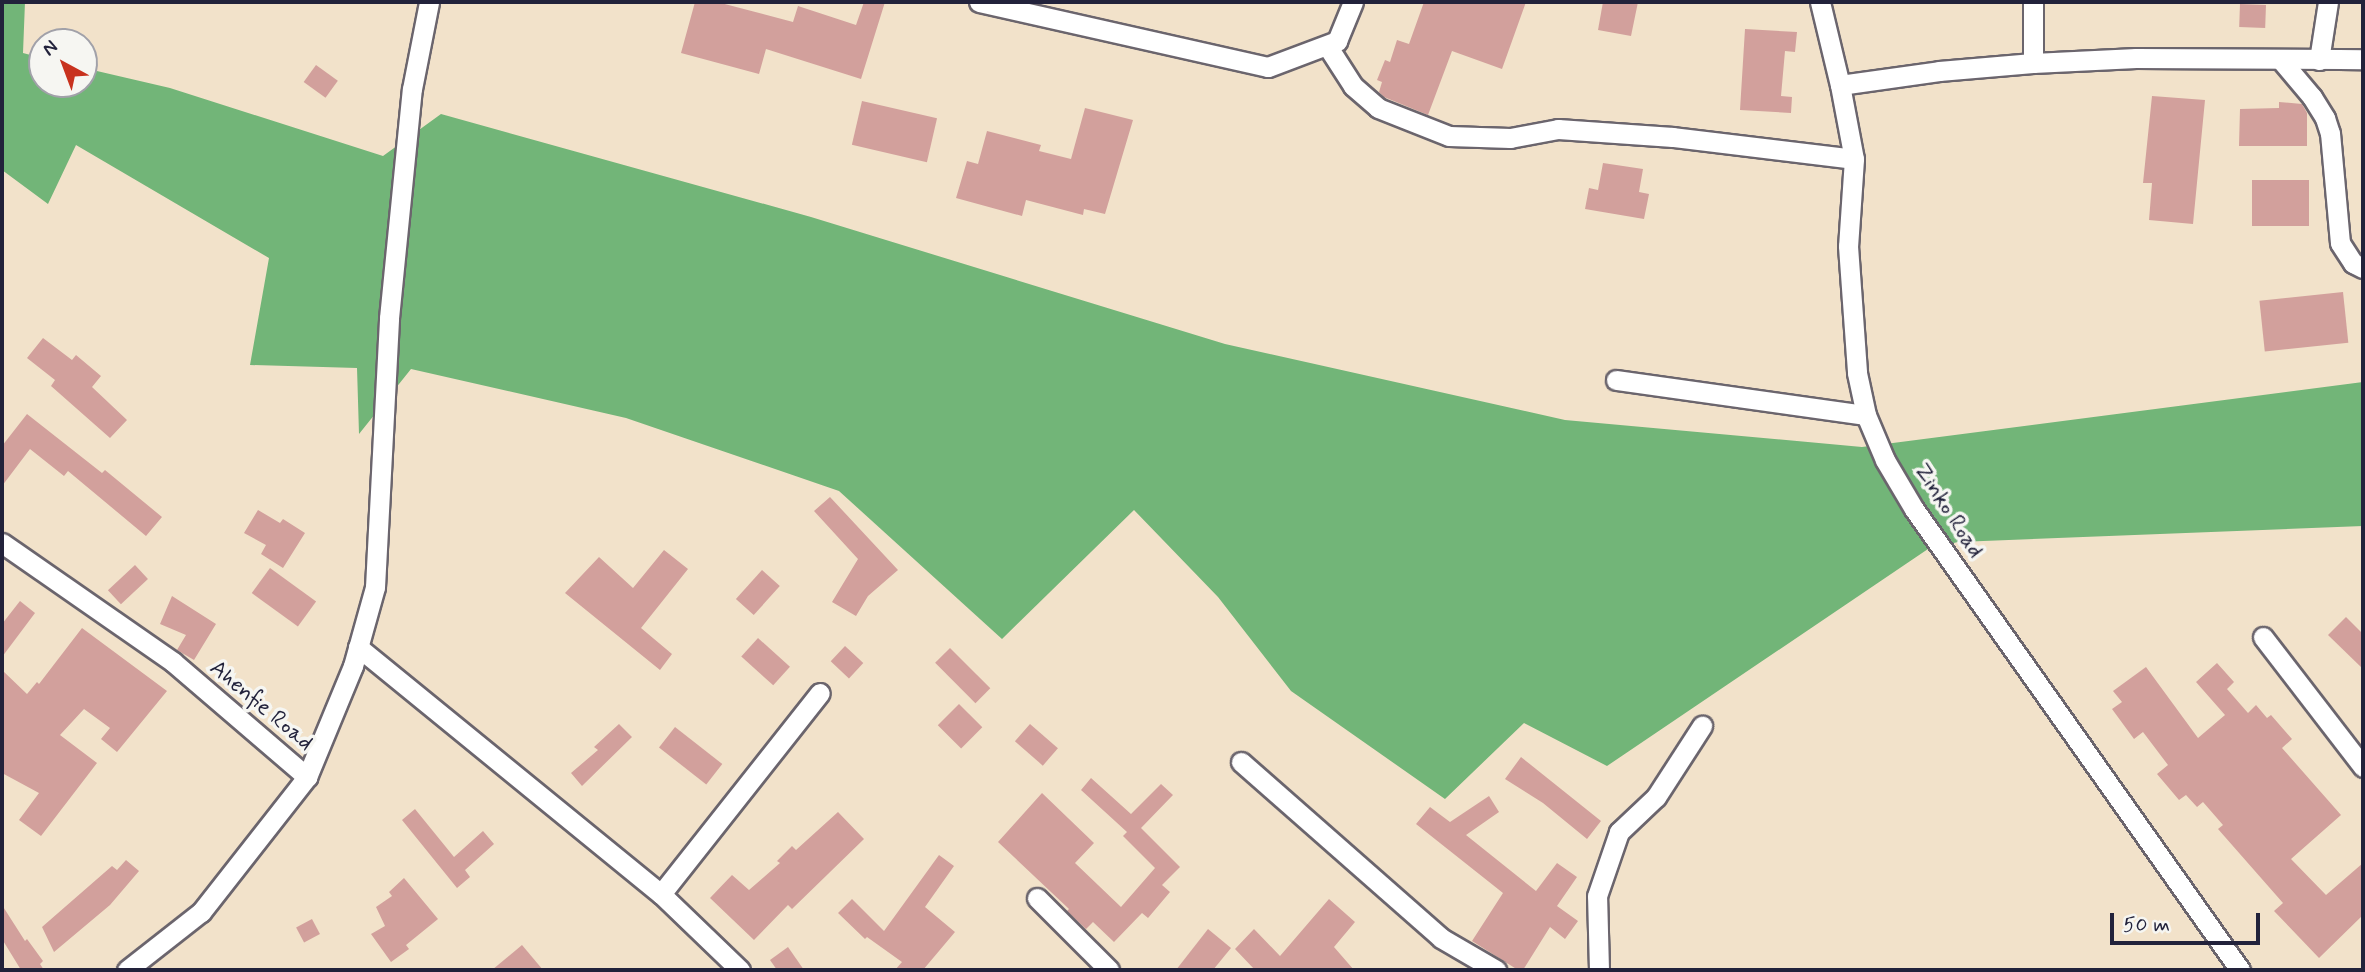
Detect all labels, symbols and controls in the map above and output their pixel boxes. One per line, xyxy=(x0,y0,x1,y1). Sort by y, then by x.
north arrow xyxy=(28,28,98,98)
text: N xyxy=(37,35,63,62)
street label: Zinko Road xyxy=(1907,458,1989,564)
street label: Ahenfie Road xyxy=(204,655,318,757)
scale bar xyxy=(2113,898,2264,942)
text: 50 m xyxy=(2123,911,2170,939)

